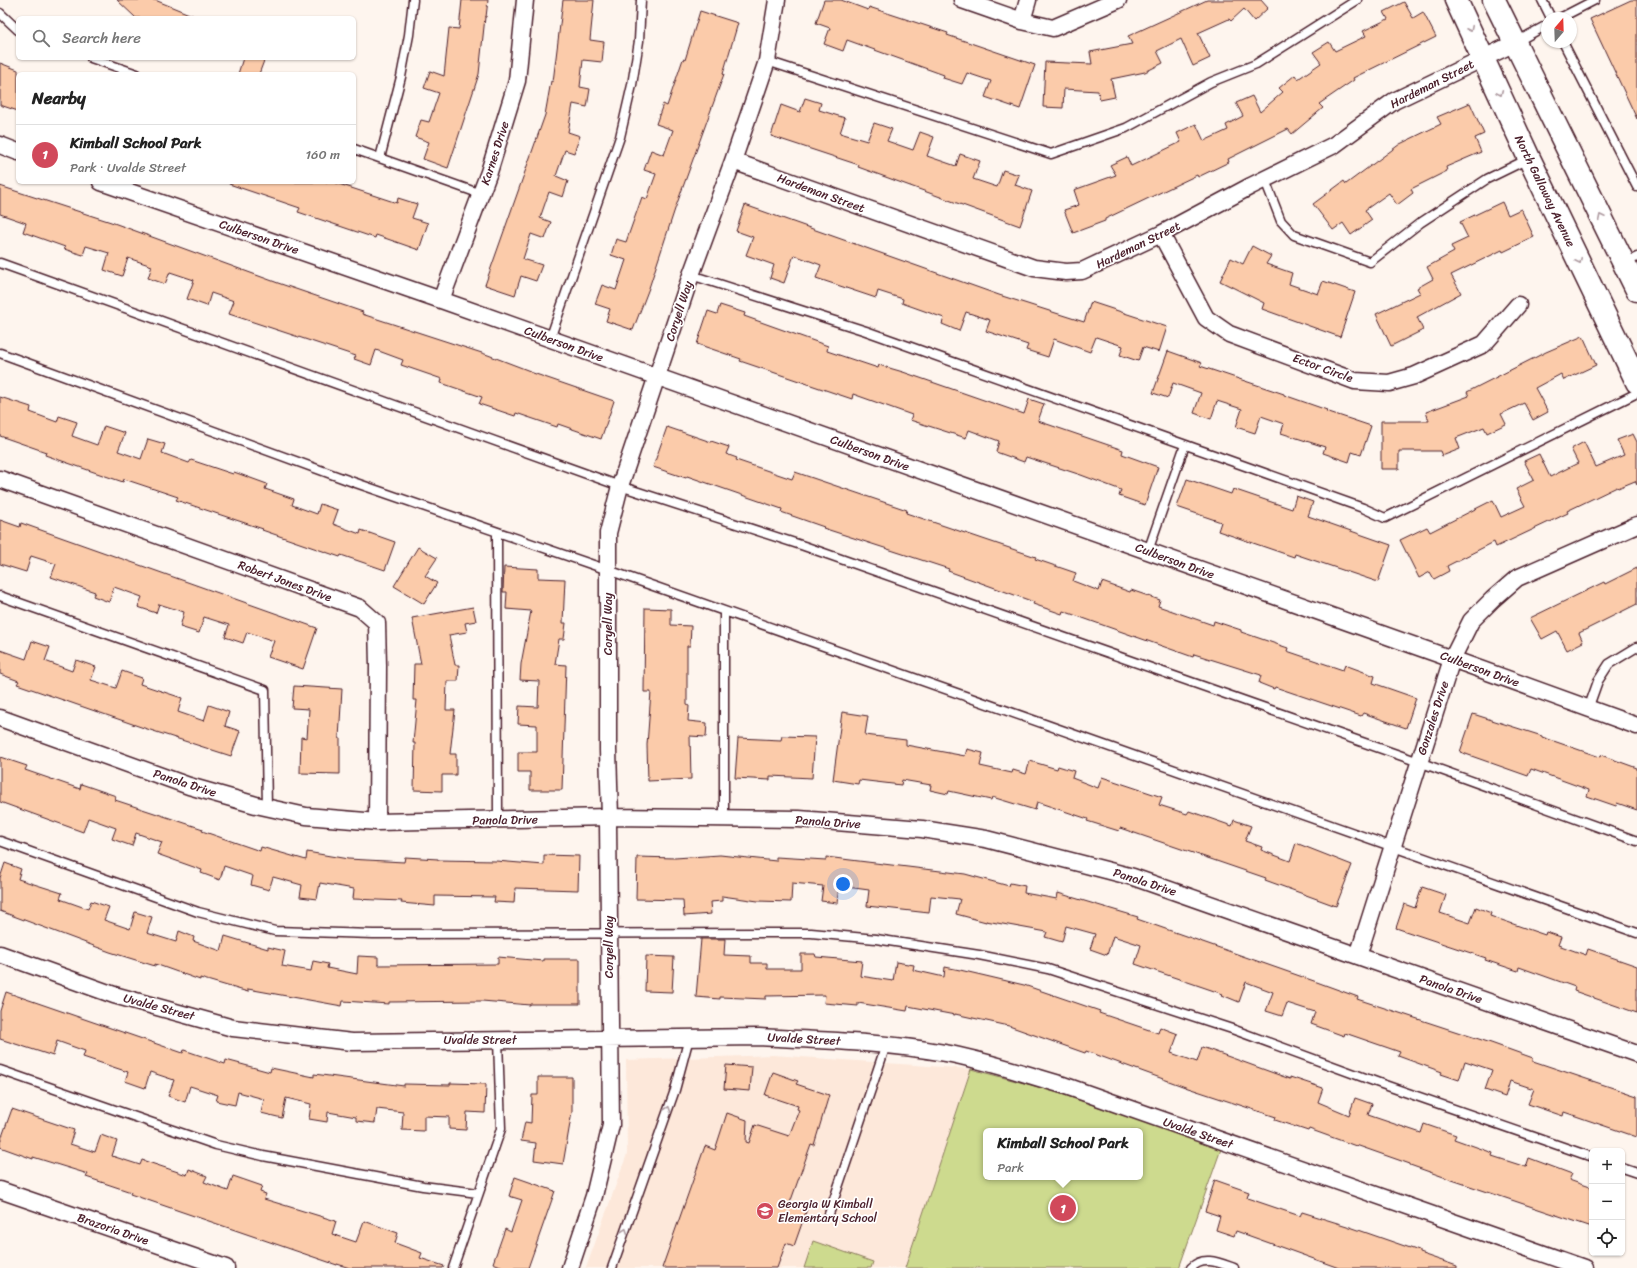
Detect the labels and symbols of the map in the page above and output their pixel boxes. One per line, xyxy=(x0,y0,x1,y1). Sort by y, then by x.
north arrow xyxy=(1541,12,1577,48)
one-way arrow xyxy=(1465,24,1473,32)
street label: Hardeman Street xyxy=(1386,53,1478,115)
one-way arrow xyxy=(1495,90,1503,97)
street label: Karnes Drive xyxy=(474,118,516,188)
street label: North Galloway Avenue xyxy=(1508,131,1582,251)
street label: Hardeman Street xyxy=(774,167,868,219)
street label: Culberson Drive xyxy=(216,213,302,261)
one-way arrow xyxy=(1598,214,1606,221)
street label: Hardeman Street xyxy=(1092,215,1184,275)
one-way arrow xyxy=(1574,257,1582,265)
street label: Coryell Way xyxy=(659,277,699,344)
street label: Culberson Drive xyxy=(521,319,607,369)
street label: Ector Circle xyxy=(1290,347,1357,389)
street label: Culberson Drive xyxy=(827,428,913,478)
street label: Culberson Drive xyxy=(1132,536,1218,586)
street label: Robert Jones Drive xyxy=(235,554,335,608)
street label: Coryell Way xyxy=(597,592,619,655)
street label: Culberson Drive xyxy=(1437,644,1523,694)
street label: Gonzales Drive xyxy=(1411,678,1455,758)
street label: Panola Drive xyxy=(150,762,220,804)
street label: Panola Drive xyxy=(472,808,538,832)
street label: Panola Drive xyxy=(795,809,861,835)
street label: Panola Drive xyxy=(1110,861,1180,903)
your location xyxy=(833,874,853,894)
street label: Coryell Way xyxy=(598,915,620,978)
street label: Panola Drive xyxy=(1416,968,1486,1010)
street label: Uvalde Street xyxy=(121,987,198,1027)
street label: Uvalde Street xyxy=(767,1026,842,1052)
street label: Uvalde Street xyxy=(443,1029,518,1051)
one-way arrow xyxy=(664,1105,672,1112)
street label: Uvalde Street xyxy=(1160,1111,1237,1156)
place label: Georgia W Kimball Elementary School xyxy=(778,1193,878,1229)
pin: 1 xyxy=(1050,1193,1076,1223)
school or university icon: Georgia W Kimball Elementary School xyxy=(755,1201,775,1221)
street label: Brazoria Drive xyxy=(74,1206,152,1252)
one-way arrow xyxy=(621,1228,629,1235)

